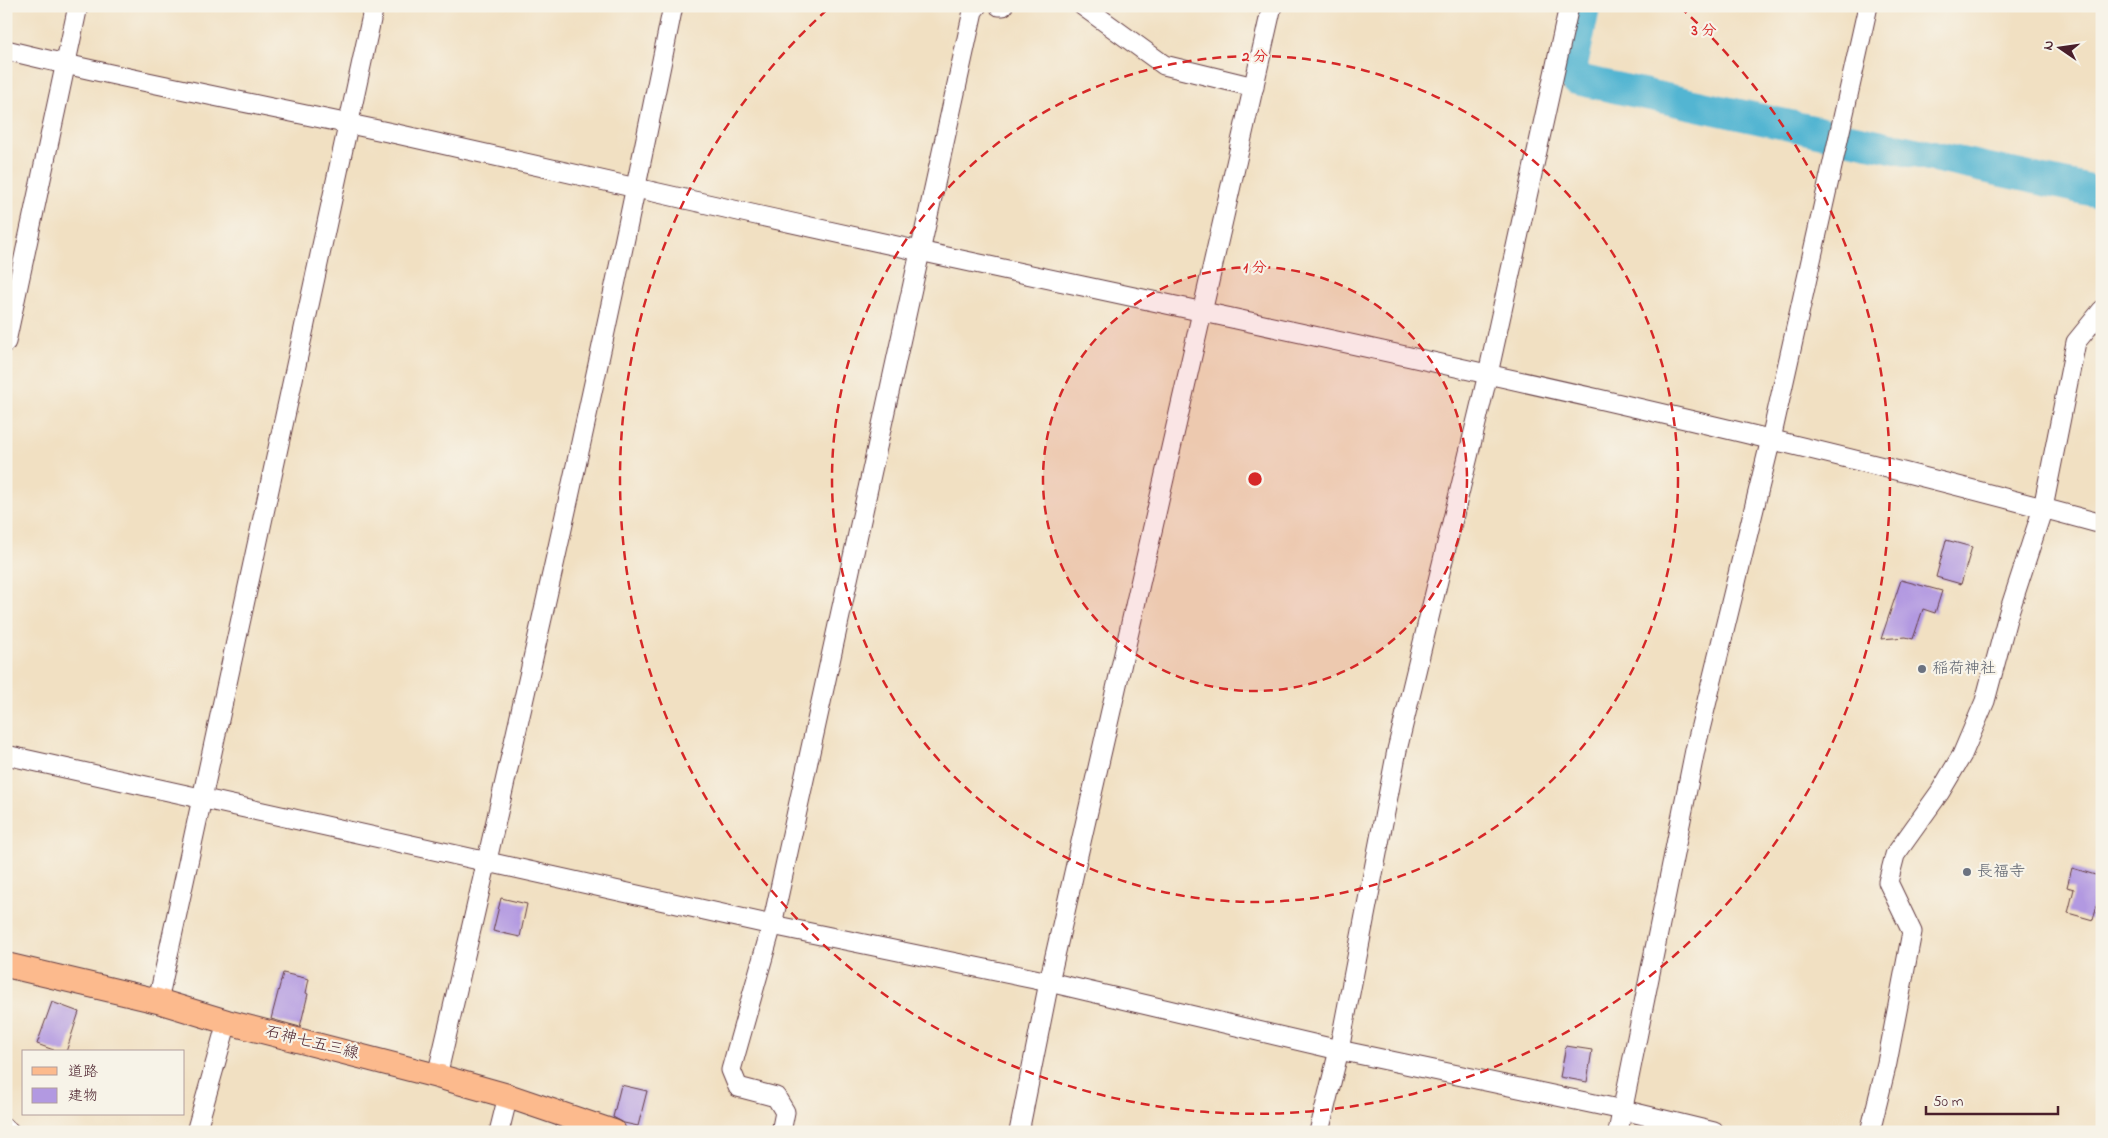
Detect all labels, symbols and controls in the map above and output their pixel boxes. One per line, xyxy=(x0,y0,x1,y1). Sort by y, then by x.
text: 3 分 xyxy=(1691,20,1716,42)
north arrow xyxy=(2036,22,2086,72)
text: N xyxy=(2038,38,2060,52)
text: 2 分 xyxy=(1241,46,1268,68)
text: 1 分 xyxy=(1243,257,1267,279)
centre of rings xyxy=(1246,470,1264,488)
place label: 稲荷神社 xyxy=(1932,657,1996,681)
marker: 稲荷神社 xyxy=(1916,663,1928,675)
place label: 長福寺 xyxy=(1977,860,2025,884)
marker: 長福寺 xyxy=(1961,866,1973,878)
street label: 石神七五三線 xyxy=(263,1020,361,1066)
legend xyxy=(22,1050,185,1116)
text: 道路 xyxy=(68,1061,98,1083)
scale bar xyxy=(1926,1083,2058,1115)
text: 建物 xyxy=(68,1085,98,1107)
text: 50 m xyxy=(1933,1091,1964,1113)

